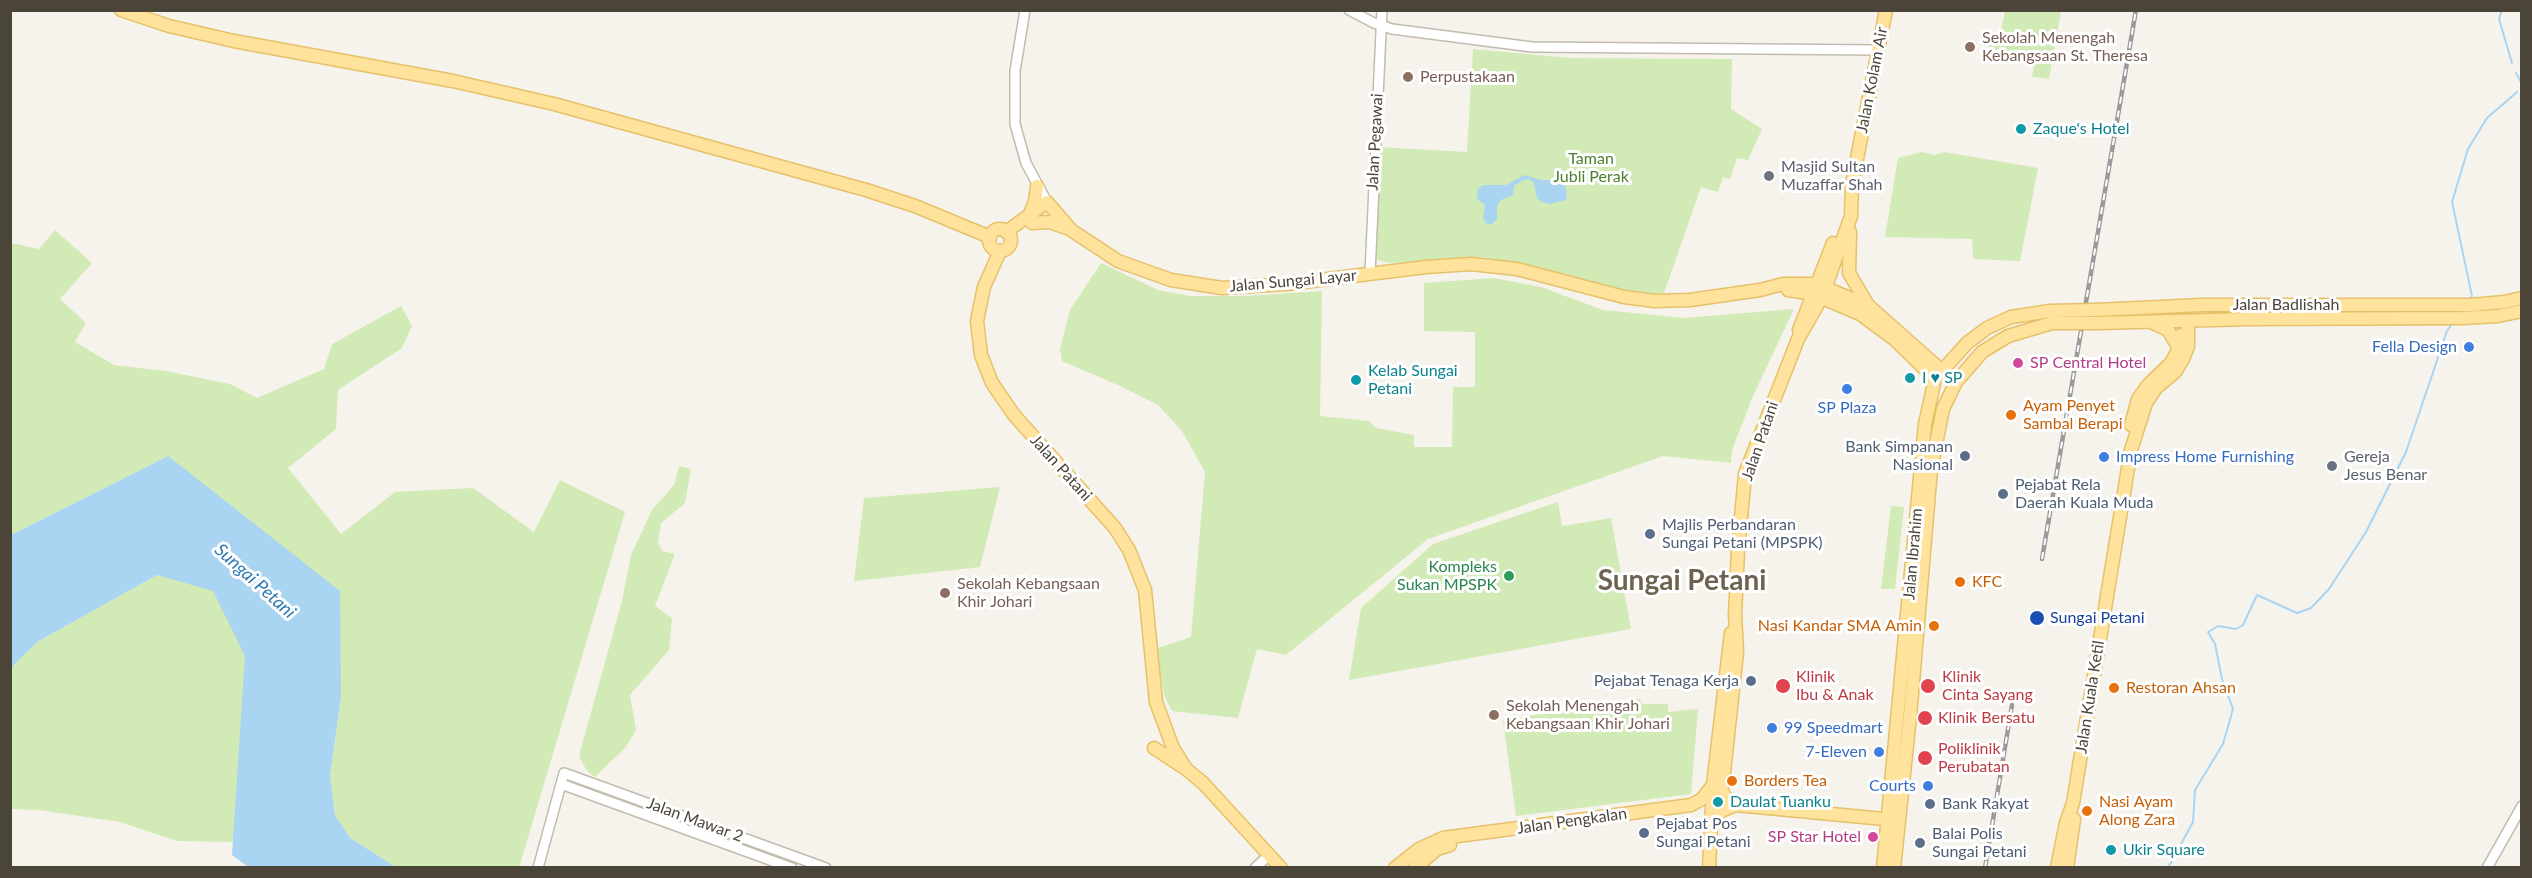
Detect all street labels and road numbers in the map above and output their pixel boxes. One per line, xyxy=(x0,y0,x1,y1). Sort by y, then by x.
street label: Jalan Kolam Air xyxy=(1852,25,1892,135)
street label: Jalan Pegawai xyxy=(1363,93,1387,191)
street label: Jalan Sungai Layar xyxy=(1229,266,1357,296)
street label: Jalan Badlishah xyxy=(2233,295,2339,315)
street label: Jalan Patani xyxy=(1737,399,1783,483)
street label: Jalan Patani xyxy=(1026,431,1096,505)
street label: Jalan Ibrahim xyxy=(1899,507,1927,601)
street label: Jalan Kuala Ketil xyxy=(2072,639,2108,755)
street label: Jalan Mawar 2 xyxy=(644,794,746,846)
street label: Jalan Pengkalan xyxy=(1516,804,1628,838)

